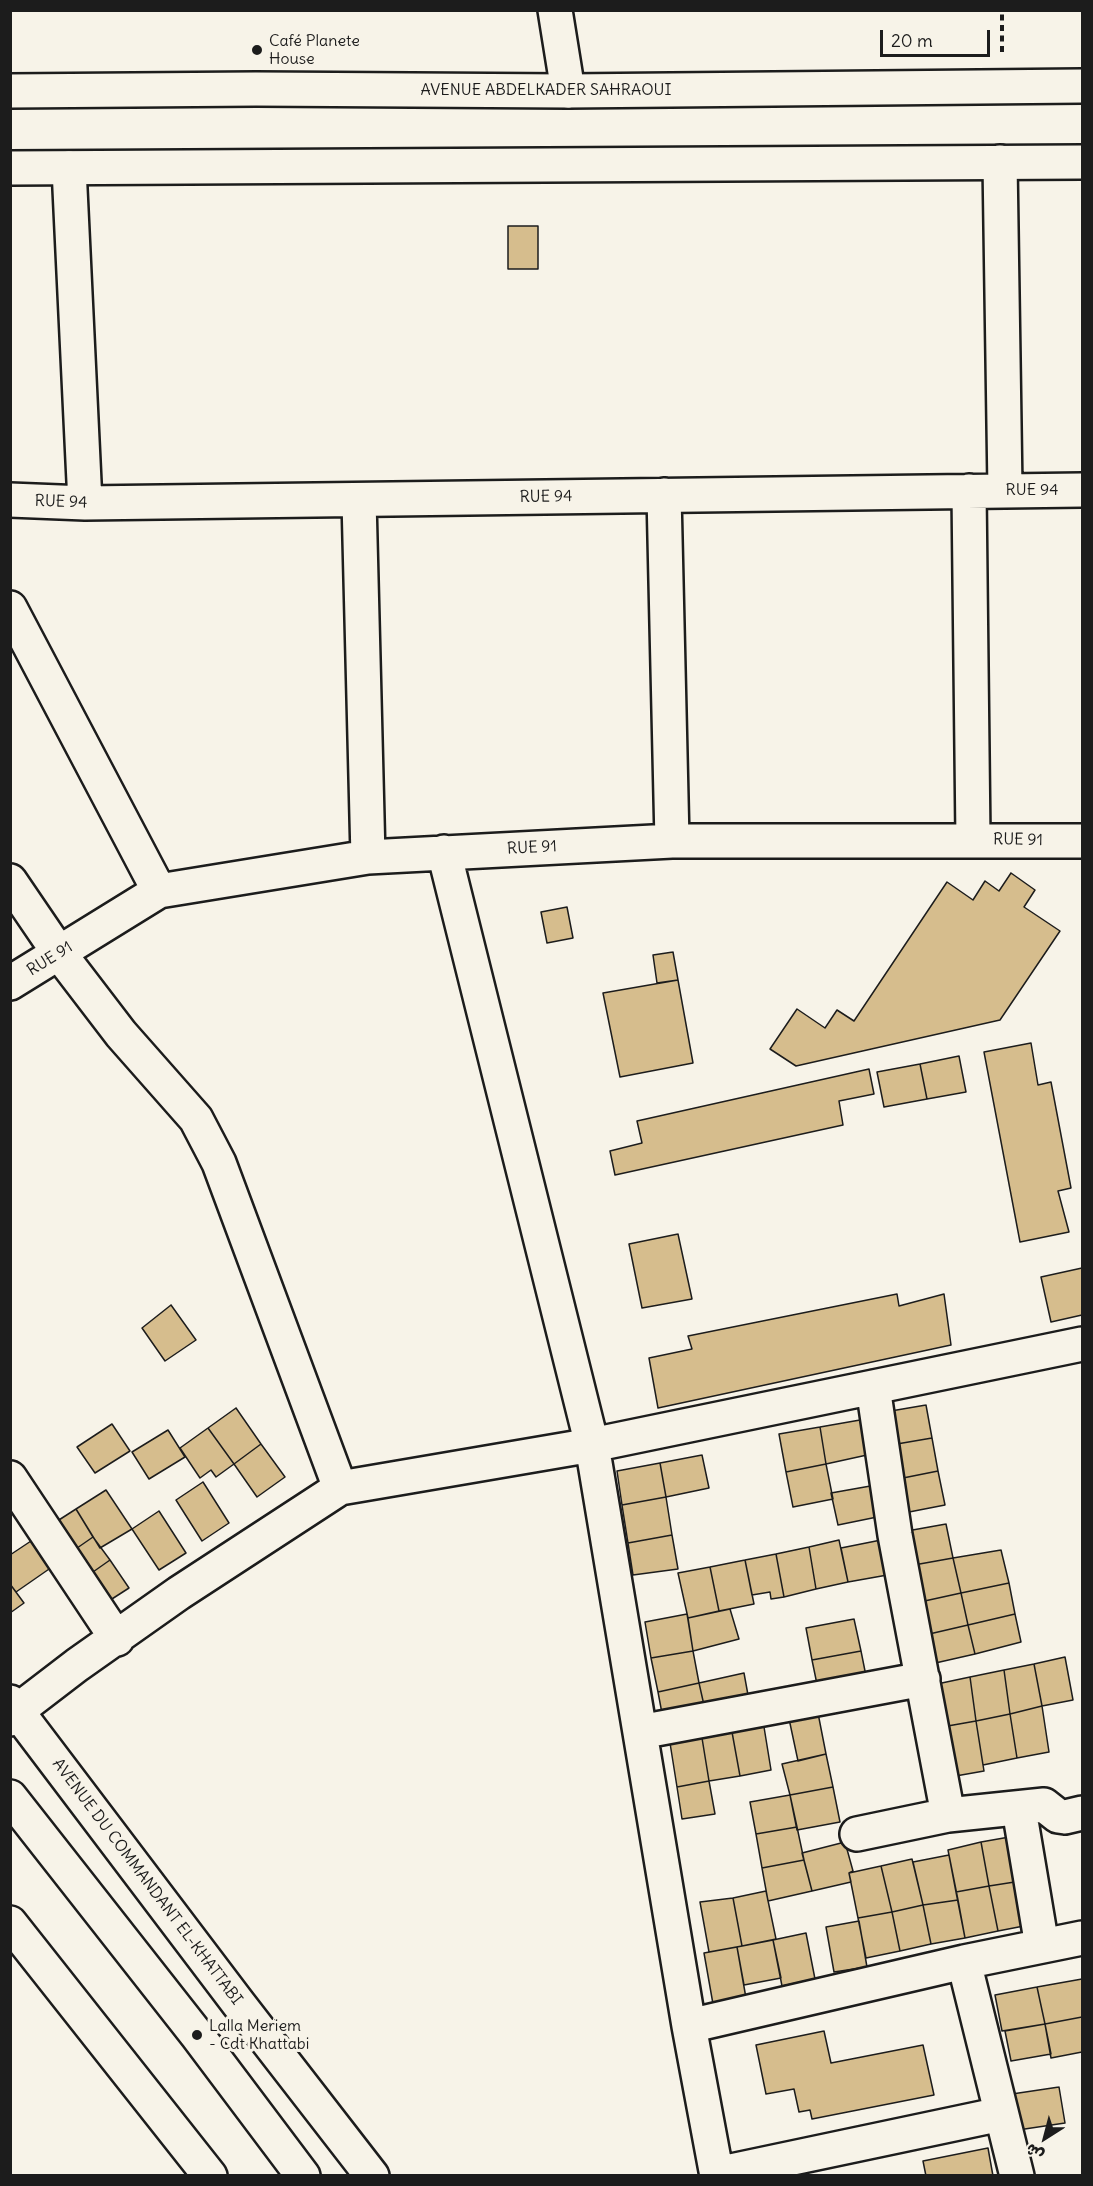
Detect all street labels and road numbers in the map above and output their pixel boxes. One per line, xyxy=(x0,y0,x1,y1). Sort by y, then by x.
street label: AVENUE ABDELKADER SAHRAOUI xyxy=(421,80,671,100)
street label: RUE 94 xyxy=(1006,480,1058,500)
street label: RUE 94 xyxy=(519,487,573,507)
street label: RUE 94 xyxy=(34,491,88,513)
street label: RUE 91 xyxy=(993,830,1043,850)
street label: RUE 91 xyxy=(507,837,557,859)
street label: RUE 91 xyxy=(24,938,76,980)
street label: AVENUE DU COMMANDANT EL-KHATTABI xyxy=(48,1755,246,2009)

